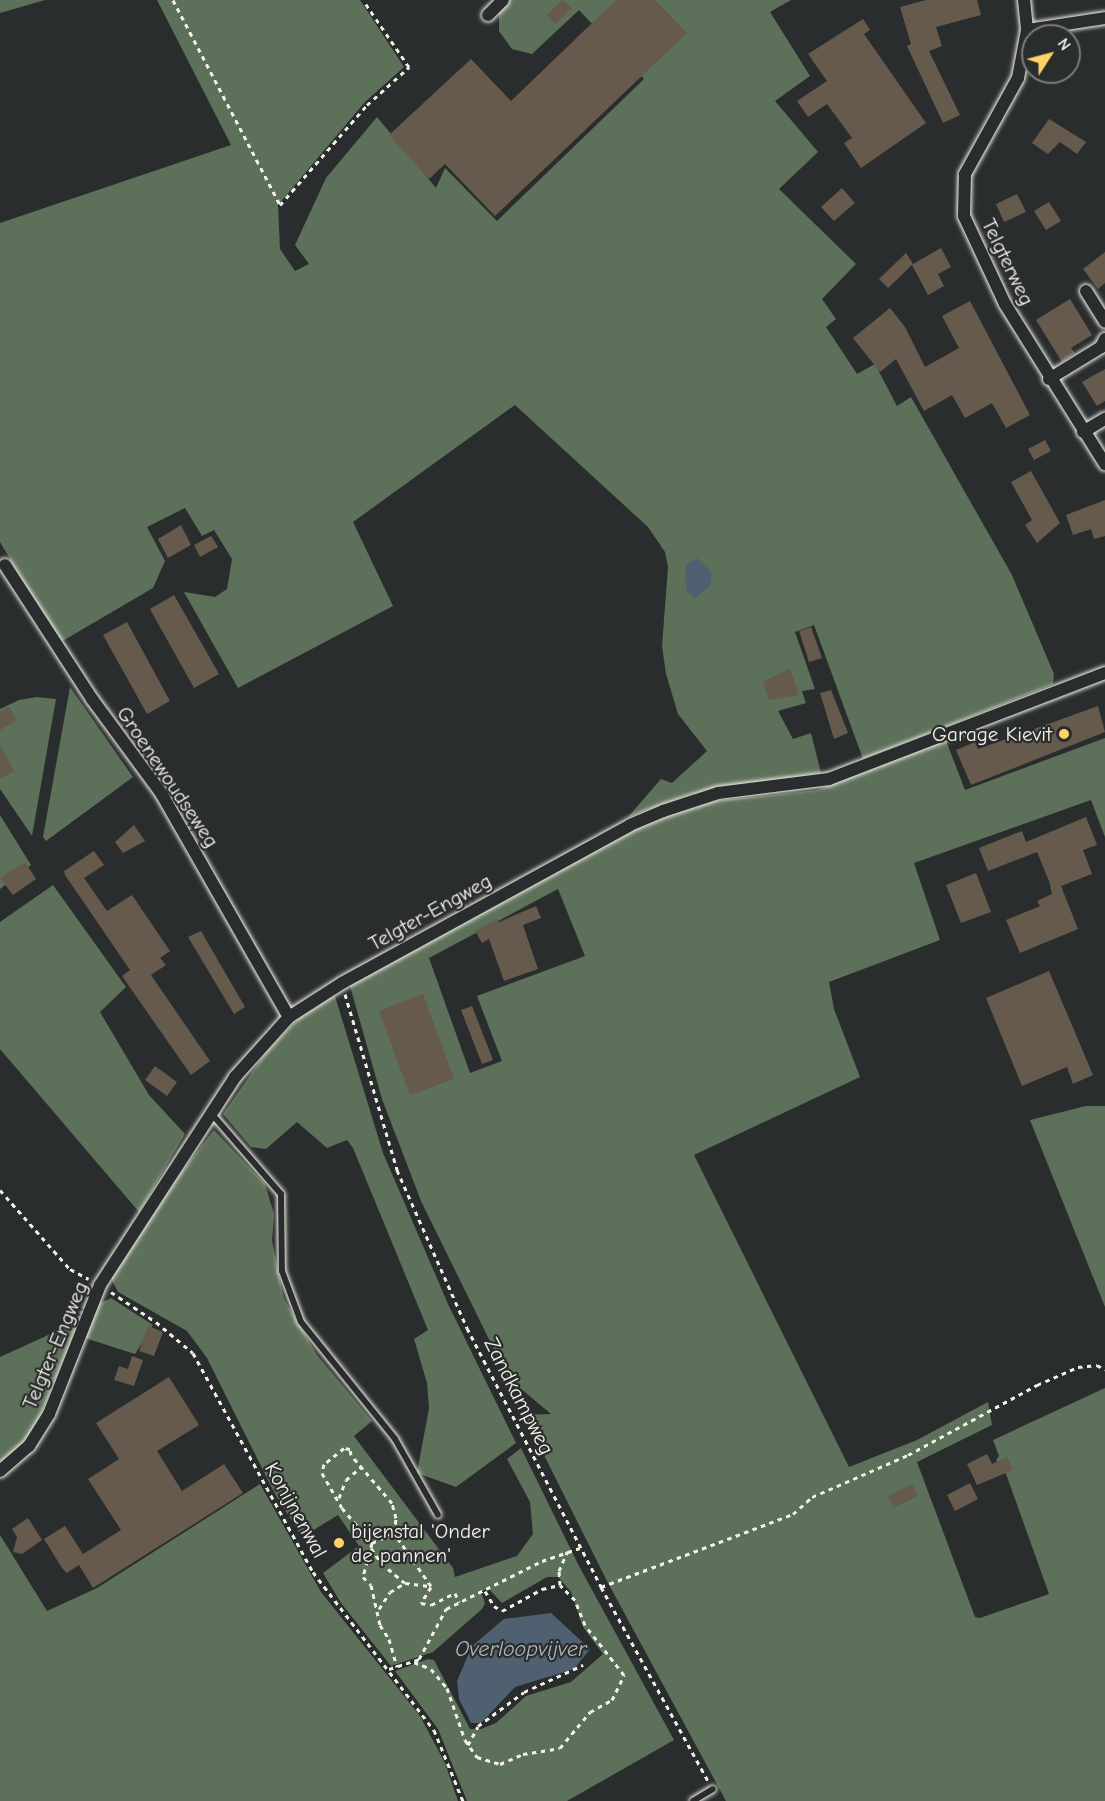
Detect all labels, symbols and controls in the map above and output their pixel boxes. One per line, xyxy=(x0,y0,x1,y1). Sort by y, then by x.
north arrow xyxy=(1021,24,1081,84)
text: N xyxy=(1054,35,1074,54)
street label: Telgterweg xyxy=(976,214,1040,310)
street label: Groenewoudseweg xyxy=(111,702,225,852)
place label: Garage Kievit xyxy=(932,721,1052,747)
marker: Garage Kievit xyxy=(1057,727,1071,741)
street label: Telgter-Engweg xyxy=(364,868,496,956)
street label: Telgter-Engweg xyxy=(17,1277,93,1413)
street label: Zandkampweg xyxy=(479,1333,559,1459)
street label: Konijnenwal xyxy=(259,1458,333,1562)
place label: bijenstal 'Onder de pannen' xyxy=(351,1518,490,1568)
marker: bijenstal 'Onder de pannen' xyxy=(332,1536,346,1550)
water label: Overloopvijver xyxy=(455,1637,587,1663)

